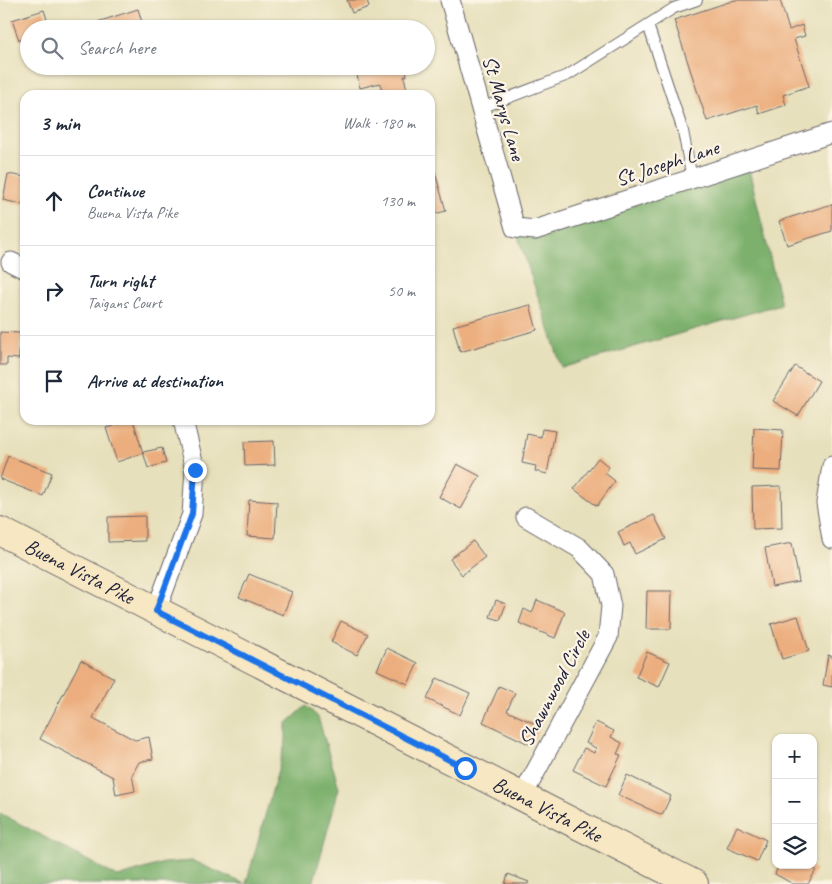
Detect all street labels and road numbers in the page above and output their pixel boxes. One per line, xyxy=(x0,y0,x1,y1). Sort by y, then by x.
street label: St Marys Lane xyxy=(477,53,532,164)
street label: St Joseph Lane xyxy=(612,133,724,192)
street label: Buena Vista Pike xyxy=(20,533,140,611)
street label: Shawnwood Circle xyxy=(512,624,596,751)
street label: Buena Vista Pike xyxy=(488,771,608,849)

